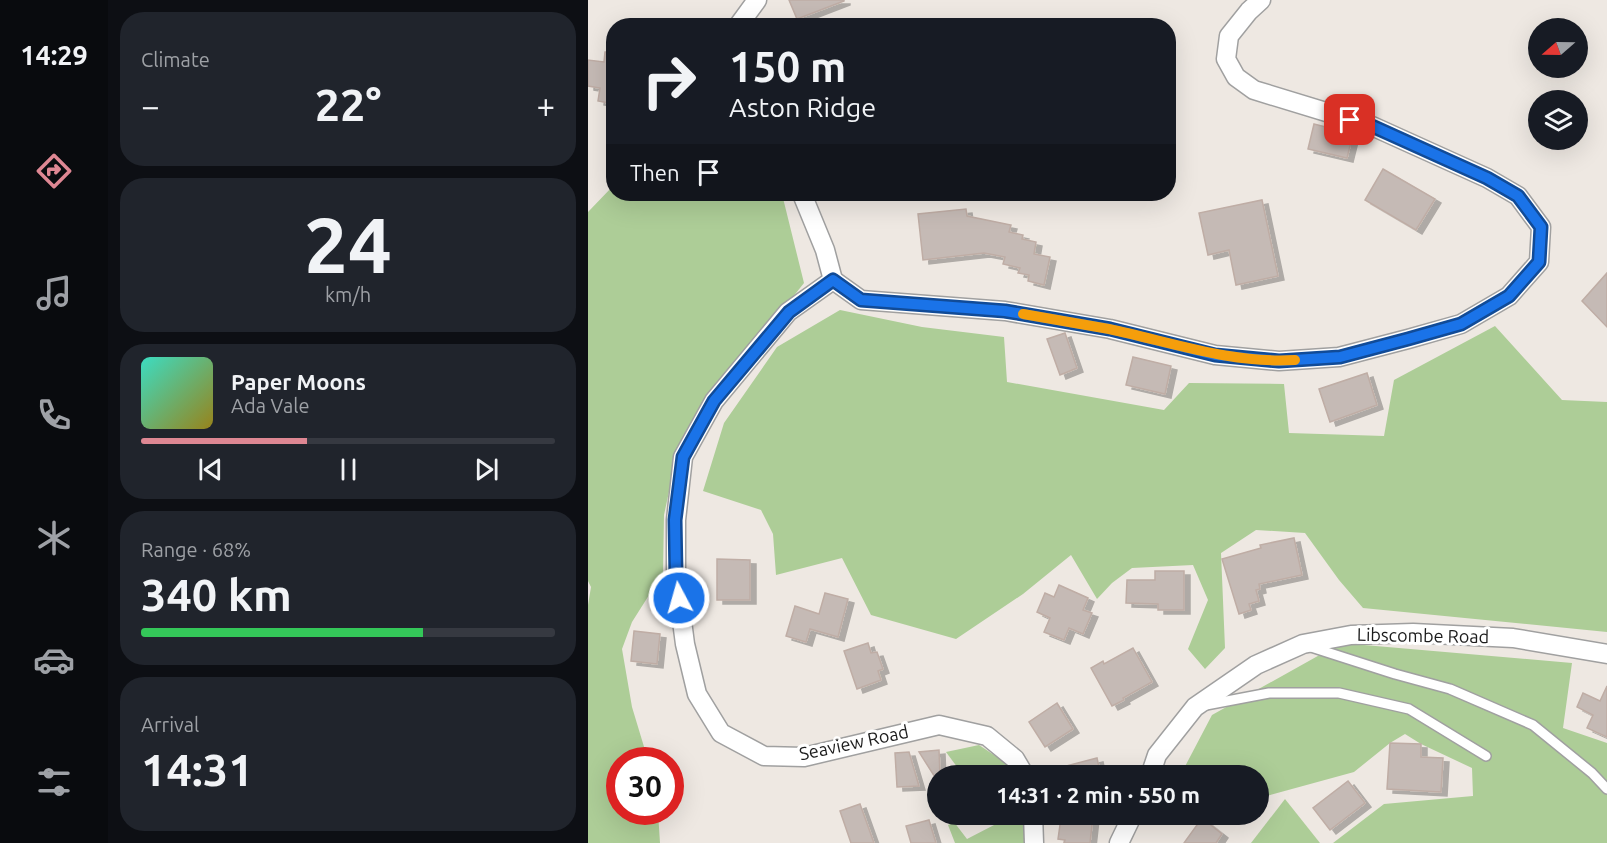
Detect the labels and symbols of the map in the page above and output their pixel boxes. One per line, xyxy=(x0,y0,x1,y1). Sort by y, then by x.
north arrow xyxy=(1528,18,1588,78)
pin xyxy=(1324,94,1375,145)
position arrow xyxy=(647,566,711,630)
street label: Libscombe Road xyxy=(1357,624,1489,646)
street label: Seaview Road xyxy=(797,721,910,763)
speed limit sign: 30 xyxy=(606,747,684,825)

